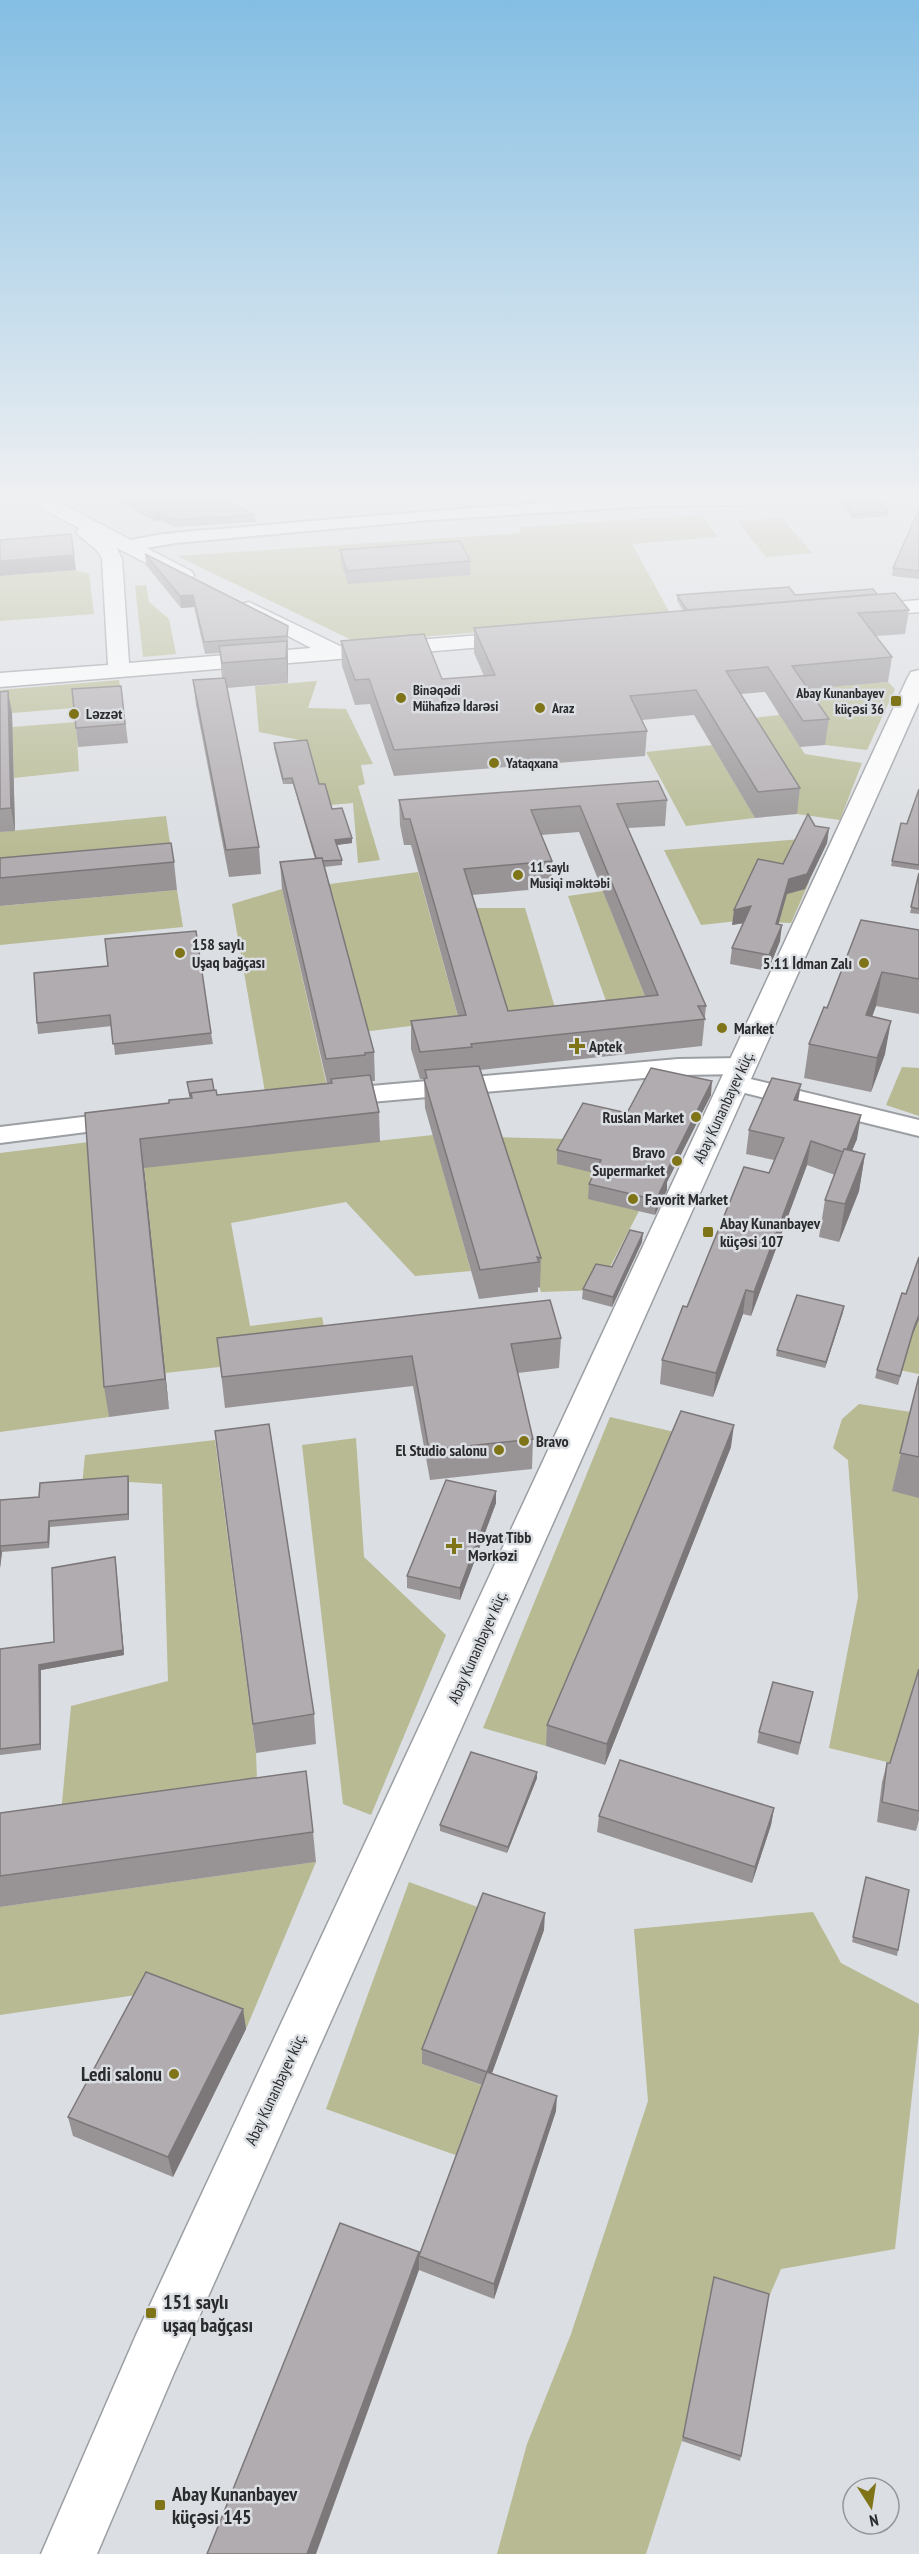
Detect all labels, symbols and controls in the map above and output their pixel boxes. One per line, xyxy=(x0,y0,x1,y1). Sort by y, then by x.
place label: Binəqədi Mühafizə İdarəsi xyxy=(413,681,498,715)
place label: Abay Kunanbayev küçəsi 36 xyxy=(795,684,884,718)
marker: Binəqədi Mühafizə İdarəsi xyxy=(394,691,408,705)
marker: Abay Kunanbayev küçəsi 36 xyxy=(889,694,903,708)
place label: Araz xyxy=(551,699,574,717)
marker: Araz xyxy=(533,701,547,715)
place label: Ləzzət xyxy=(86,705,122,723)
marker: Ləzzət xyxy=(67,707,81,721)
place label: Yataqxana xyxy=(505,754,558,772)
marker: Yataqxana xyxy=(487,756,501,770)
place label: 11 saylı Musiqi məktəbi xyxy=(530,858,610,892)
marker: 11 saylı Musiqi məktəbi xyxy=(511,868,525,882)
place label: 158 saylı Uşaq bağçası xyxy=(192,934,265,972)
marker: 158 saylı Uşaq bağçası xyxy=(173,946,187,960)
place label: 5.11 İdman Zalı xyxy=(763,953,852,973)
marker: 5.11 İdman Zalı xyxy=(857,956,871,970)
place label: Market xyxy=(734,1018,774,1038)
marker: Market xyxy=(715,1021,729,1035)
place label: Aptek xyxy=(588,1036,623,1056)
marker: Aptek xyxy=(570,1039,584,1053)
street label: Abay Kunanbayev küç. xyxy=(688,1048,758,1166)
place label: Ruslan Market xyxy=(602,1107,684,1127)
marker: Ruslan Market xyxy=(689,1110,703,1124)
place label: Bravo Supermarket xyxy=(592,1142,665,1180)
marker: Bravo Supermarket xyxy=(670,1154,684,1168)
place label: Favorit Market xyxy=(645,1189,728,1209)
marker: Favorit Market xyxy=(626,1192,640,1206)
place label: Abay Kunanbayev küçəsi 107 xyxy=(719,1213,821,1251)
marker: Abay Kunanbayev küçəsi 107 xyxy=(701,1225,715,1239)
place label: Bravo xyxy=(536,1431,569,1451)
marker: Bravo xyxy=(517,1434,531,1448)
place label: El Studio salonu xyxy=(395,1440,487,1460)
marker: El Studio salonu xyxy=(492,1443,506,1457)
place label: Həyat Tibb Mərkəzi xyxy=(468,1527,531,1565)
marker: Həyat Tibb Mərkəzi xyxy=(445,1537,463,1555)
street label: Abay Kunanbayev küç. xyxy=(443,1587,511,1706)
street label: Abay Kunanbayev küç. xyxy=(240,2030,310,2148)
place label: Ledi salonu xyxy=(81,2061,162,2087)
marker: Ledi salonu xyxy=(167,2067,181,2081)
place label: 151 saylı uşaq bağçası xyxy=(163,2289,253,2338)
marker: 151 saylı uşaq bağçası xyxy=(144,2306,158,2320)
north arrow xyxy=(841,2476,901,2536)
place label: Abay Kunanbayev küçəsi 145 xyxy=(171,2481,298,2530)
marker: Abay Kunanbayev küçəsi 145 xyxy=(153,2498,167,2512)
text: N xyxy=(868,2510,880,2531)

